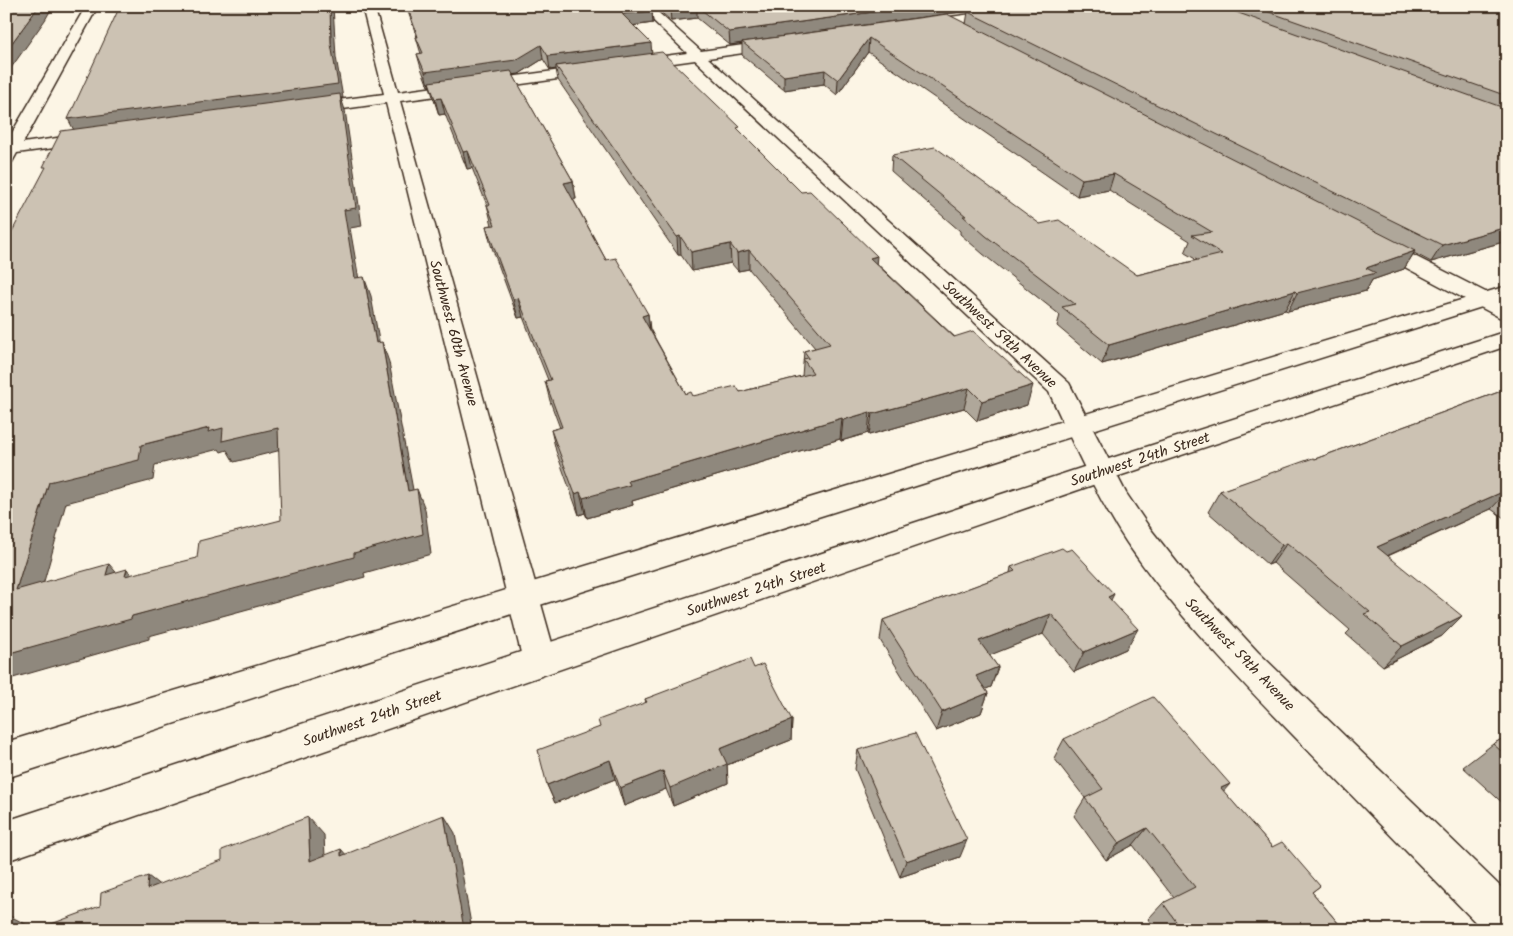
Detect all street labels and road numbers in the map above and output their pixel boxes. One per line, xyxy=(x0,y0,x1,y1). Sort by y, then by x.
street label: Southwest 60th Avenue xyxy=(422,257,484,409)
street label: Southwest 59th Avenue xyxy=(936,275,1063,395)
street label: Southwest 24th Street xyxy=(1067,426,1214,494)
street label: Southwest 24th Street xyxy=(683,556,830,624)
street label: Southwest 59th Avenue xyxy=(1178,592,1300,717)
street label: Southwest 24th Street xyxy=(300,684,445,754)

